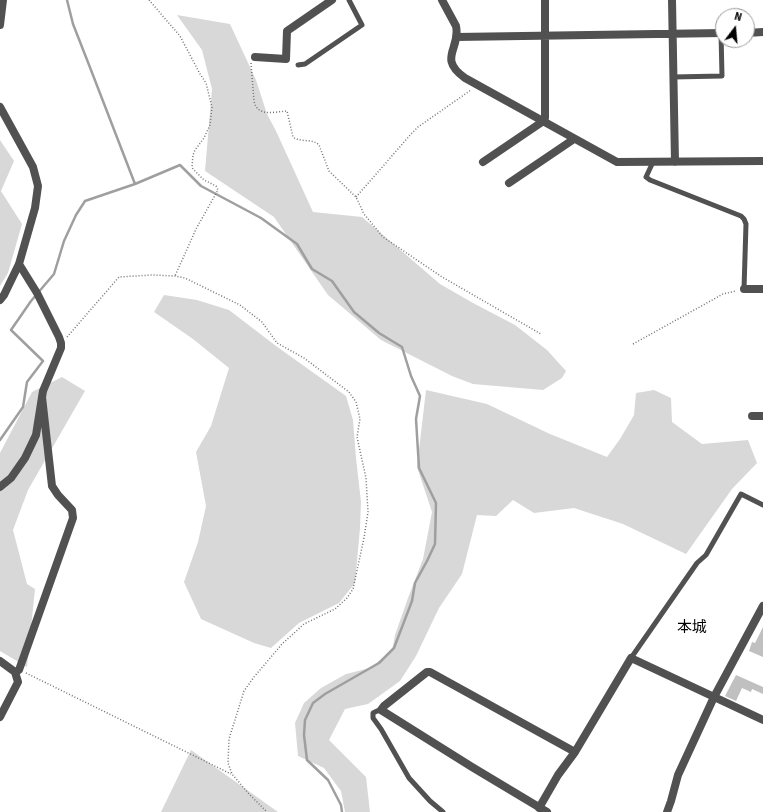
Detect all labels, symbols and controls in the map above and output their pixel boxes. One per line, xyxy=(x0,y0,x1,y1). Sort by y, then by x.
north arrow xyxy=(715,8,755,48)
text: N xyxy=(733,9,744,25)
district label: 本城 xyxy=(677,620,707,638)

